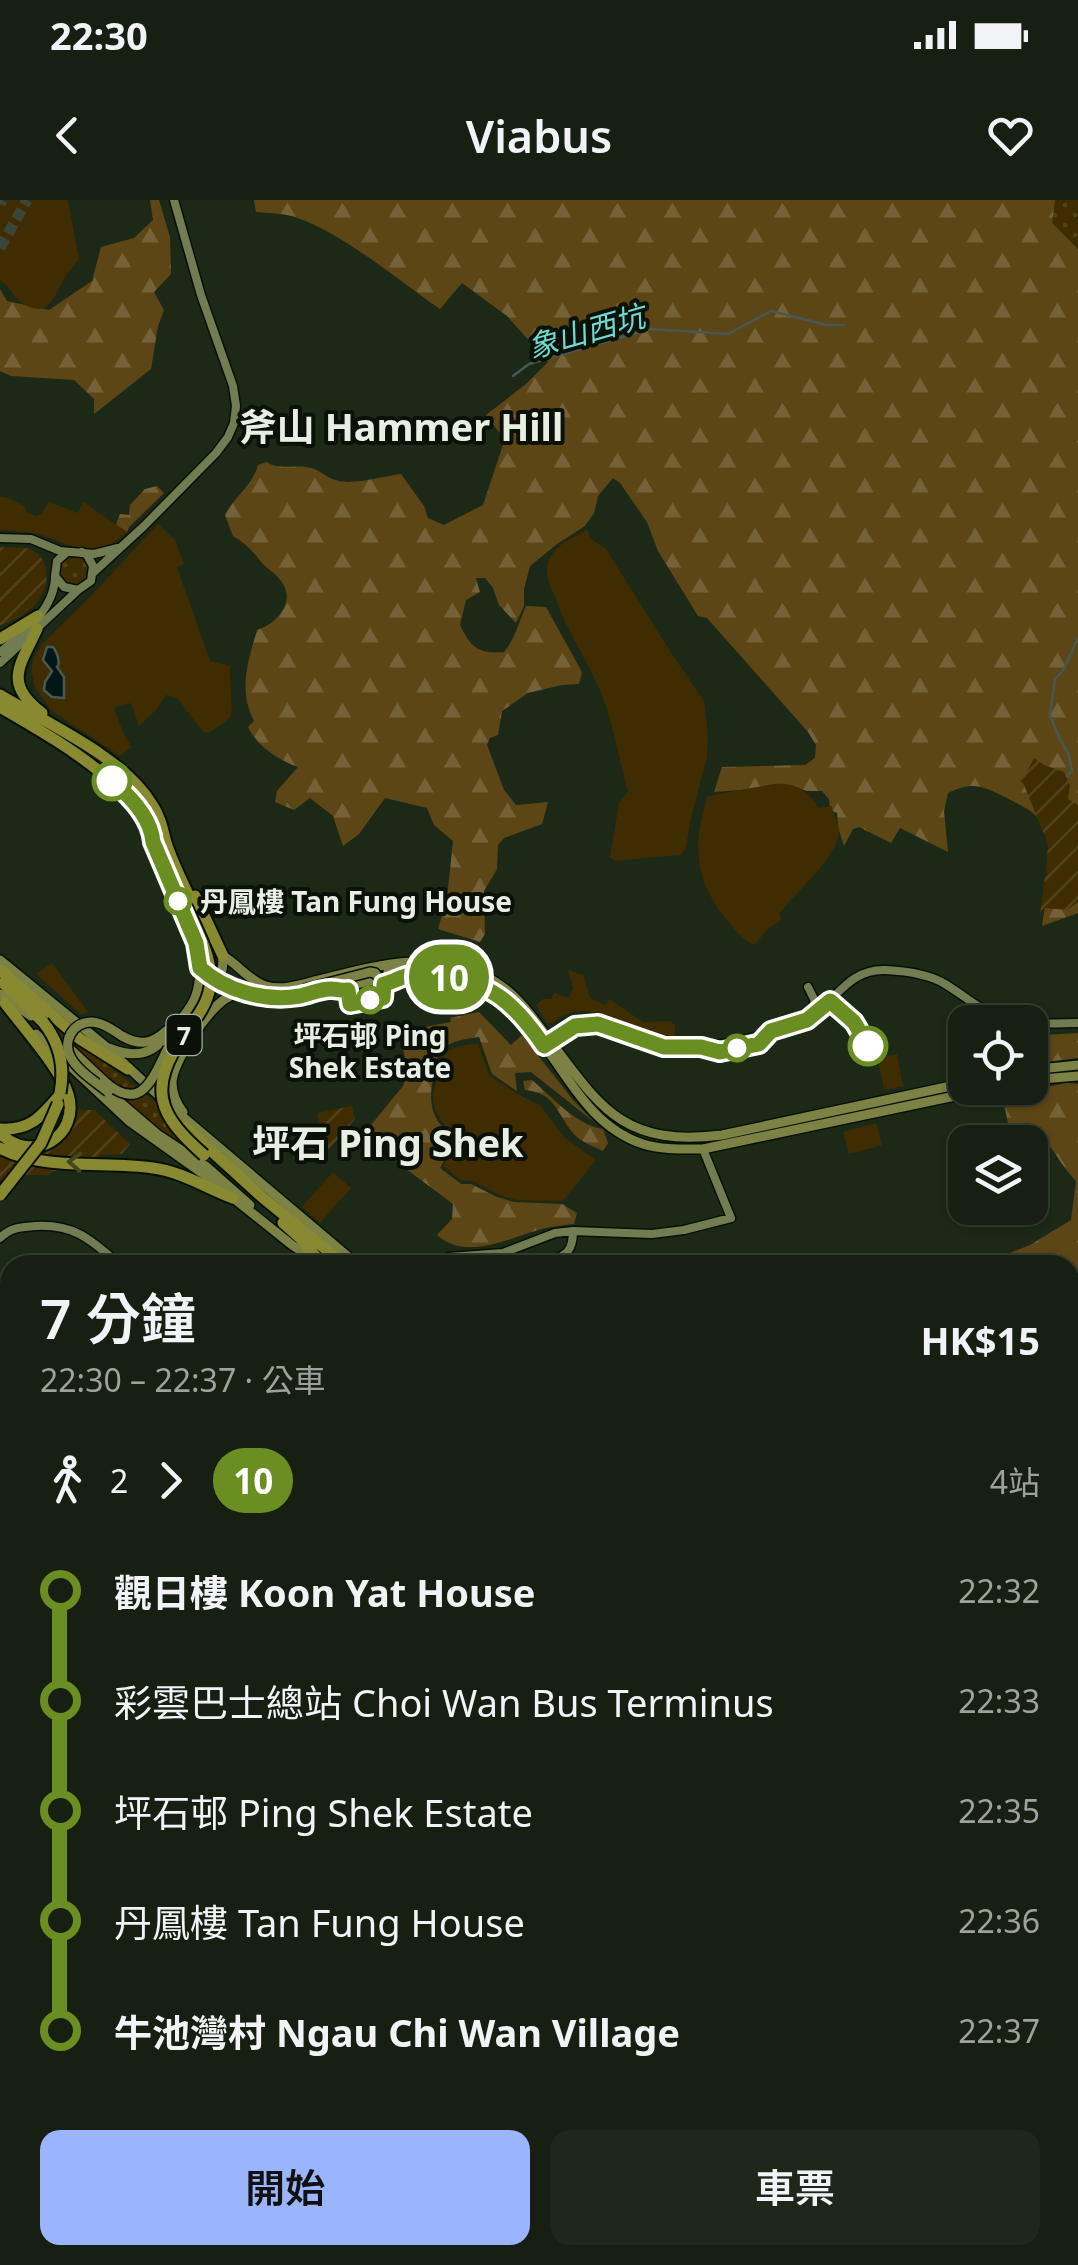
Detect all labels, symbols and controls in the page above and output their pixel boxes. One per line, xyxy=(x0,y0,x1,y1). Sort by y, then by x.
text: 22:30 xyxy=(50,9,148,61)
text: Viabus xyxy=(466,105,612,166)
icon: back xyxy=(40,108,95,163)
icon: heart xyxy=(983,108,1038,163)
water label: 象山西坑 xyxy=(523,294,653,367)
district label: 斧山 Hammer Hill xyxy=(239,400,563,452)
unlabelled marker xyxy=(93,762,131,800)
place label: 丹鳳樓 Tan Fung House xyxy=(200,882,512,920)
marker: 丹鳳樓 Tan Fung House xyxy=(165,888,191,914)
line badge: 10 xyxy=(404,944,494,1010)
text: 10 xyxy=(429,954,469,1001)
marker: 坪石邨 Ping Shek Estate xyxy=(357,987,383,1013)
map controls xyxy=(948,1005,1048,1225)
button: locate xyxy=(948,1005,1048,1105)
road number: 7 xyxy=(166,1015,202,1055)
place label: 坪石邨 Ping Shek Estate xyxy=(289,1016,451,1086)
unlabelled marker xyxy=(849,1027,887,1065)
unlabelled marker xyxy=(724,1035,750,1061)
district label: 坪石 Ping Shek xyxy=(252,1116,524,1168)
button: layers xyxy=(948,1125,1048,1225)
one-way arrow xyxy=(66,1152,82,1173)
text: 7 分鐘 xyxy=(40,1280,196,1355)
text: HK$15 xyxy=(920,1314,1040,1366)
text: 22:30 – 22:37 · 公車 xyxy=(40,1358,325,1401)
icon: walk xyxy=(40,1453,95,1508)
icon: forward xyxy=(143,1453,198,1508)
text: 10 xyxy=(233,1457,273,1504)
text: 2 xyxy=(110,1459,128,1502)
text: 4站 xyxy=(990,1460,1040,1503)
text: 觀日樓 Koon Yat House xyxy=(114,1566,536,1618)
text: 22:32 xyxy=(958,1569,1040,1612)
text: 彩雲巴士總站 Choi Wan Bus Terminus xyxy=(114,1676,774,1728)
text: 22:33 xyxy=(958,1679,1040,1722)
text: 坪石邨 Ping Shek Estate xyxy=(114,1786,533,1838)
text: 22:35 xyxy=(958,1789,1040,1832)
text: 丹鳳樓 Tan Fung House xyxy=(114,1896,525,1948)
text: 22:36 xyxy=(958,1899,1040,1942)
text: 牛池灣村 Ngau Chi Wan Village xyxy=(114,2006,680,2058)
text: 22:37 xyxy=(958,2009,1040,2052)
button: 開始 xyxy=(40,2130,530,2245)
button: 車票 xyxy=(550,2130,1040,2245)

